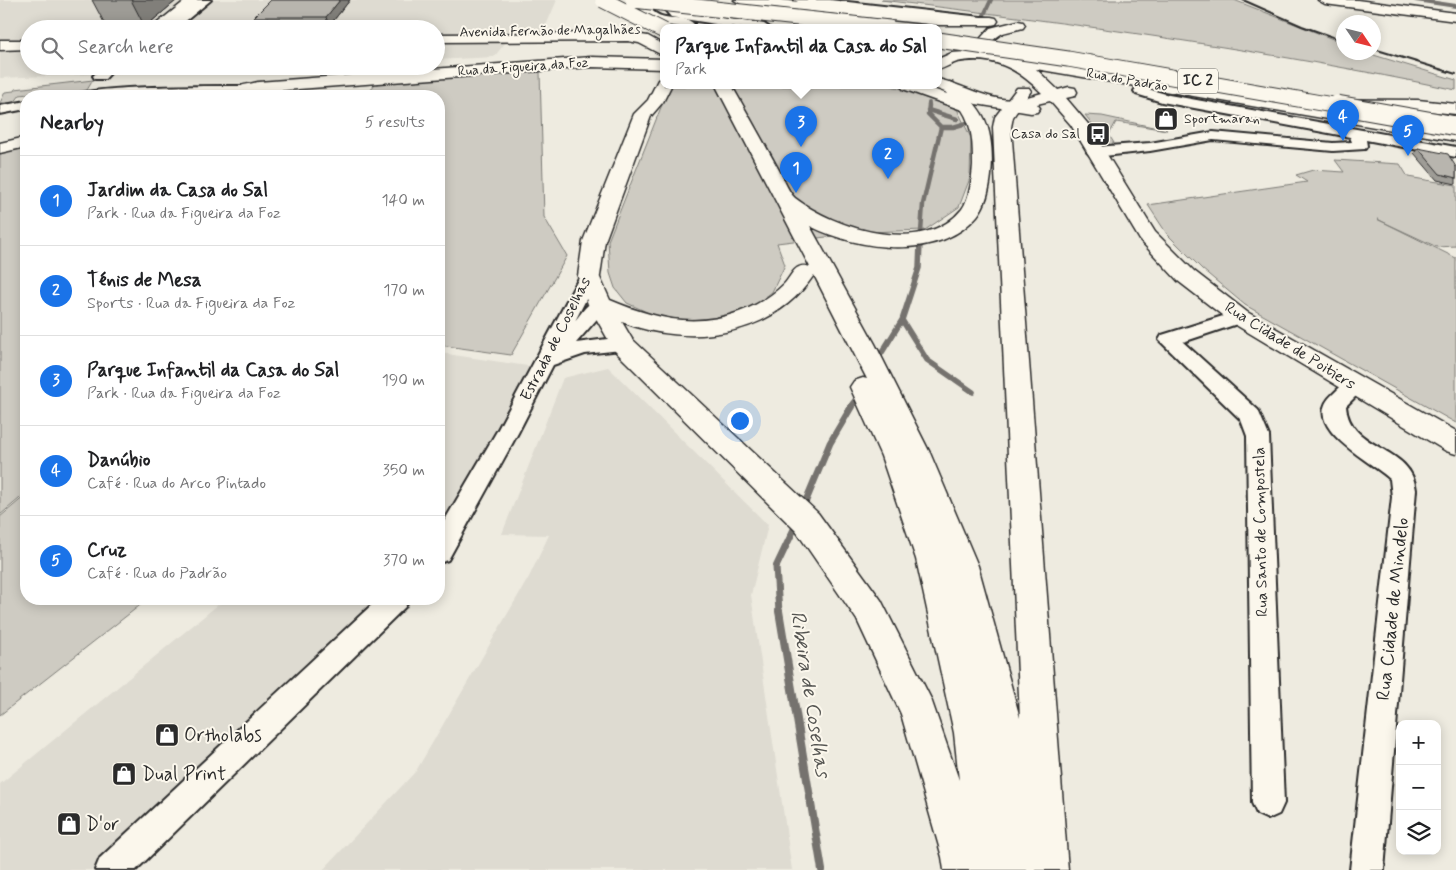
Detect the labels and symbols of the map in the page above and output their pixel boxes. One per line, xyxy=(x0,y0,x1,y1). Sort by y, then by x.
north arrow xyxy=(1336,15,1381,60)
street label: Avenida Fernão de Magalhães xyxy=(459,20,641,43)
street label: Rua da Figueira da Foz xyxy=(457,53,589,82)
street label: Rua do Padrão xyxy=(1085,64,1169,96)
road number: IC 2 xyxy=(1178,68,1218,94)
pin: 4 xyxy=(1327,100,1359,141)
pin: 3 xyxy=(785,106,817,147)
shop icon: Sportmaran xyxy=(1153,106,1179,132)
place label: Sportmaran xyxy=(1184,110,1260,128)
pin: 5 xyxy=(1392,115,1424,156)
bus stop icon: Casa do Sal xyxy=(1085,121,1111,147)
place label: Casa do Sal xyxy=(1011,125,1080,143)
pin: 2 xyxy=(872,138,904,179)
pin: 1 xyxy=(780,152,812,193)
street label: Estrada de Coselhas xyxy=(516,274,596,404)
street label: Rua Cidade de Poitiers xyxy=(1220,297,1360,395)
your location xyxy=(727,408,753,434)
street label: Rua Santo de Compostela xyxy=(1249,447,1273,617)
street label: Rua Cidade de Mindelo xyxy=(1371,516,1415,702)
water label: Ribeira de Coselhas xyxy=(783,609,837,781)
shop icon: Ortholabs xyxy=(154,722,180,748)
place label: Ortholabs xyxy=(184,723,262,748)
shop icon: Dual Print xyxy=(111,761,137,787)
place label: Dual Print xyxy=(142,762,226,787)
shop icon: D'or xyxy=(56,811,82,837)
place label: D'or xyxy=(86,812,119,837)

